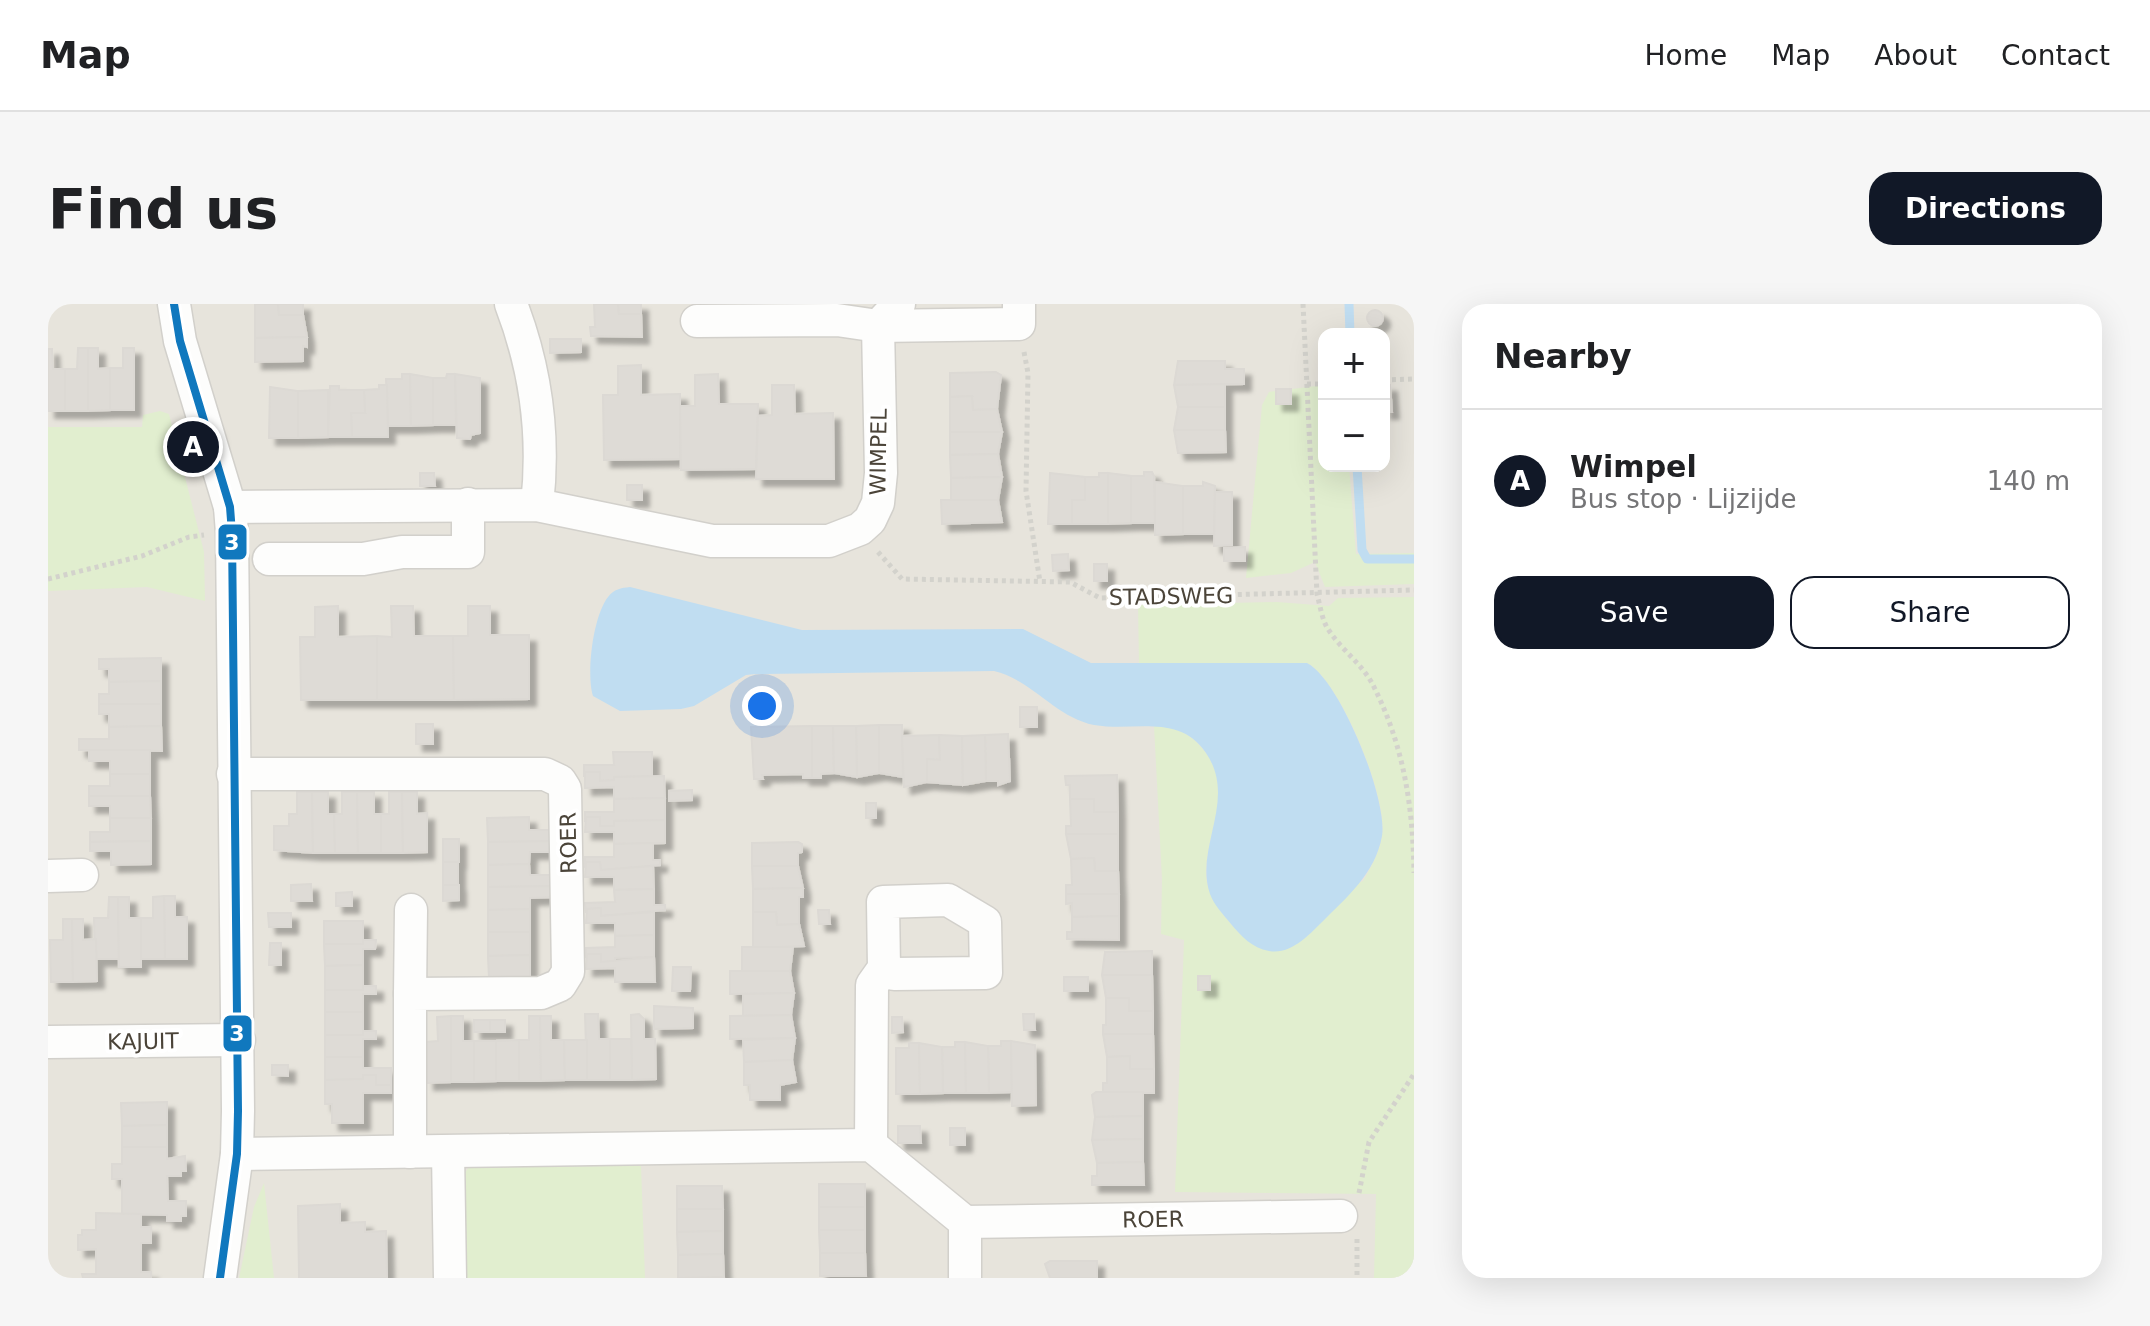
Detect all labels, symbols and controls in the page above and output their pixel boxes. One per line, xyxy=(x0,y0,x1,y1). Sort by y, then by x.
text: Map xyxy=(40,33,131,77)
text: Home xyxy=(1644,39,1727,72)
text: Map xyxy=(1771,39,1830,72)
text: About xyxy=(1874,39,1957,72)
text: Contact xyxy=(2001,39,2110,72)
button: Directions xyxy=(1869,172,2102,245)
text: Find us xyxy=(48,176,278,241)
map controls xyxy=(1318,328,1390,472)
button: + xyxy=(1318,328,1390,400)
text: Nearby xyxy=(1494,336,1632,376)
button: − xyxy=(1318,400,1390,472)
street label: WIMPEL xyxy=(865,408,892,496)
pin: A xyxy=(167,417,219,477)
text: Wimpel xyxy=(1570,449,1697,484)
text: A xyxy=(1510,466,1530,496)
text: 140 m xyxy=(1987,466,2070,496)
text: Bus stop · Lijzijde xyxy=(1570,484,1797,514)
line badge: 3 xyxy=(217,523,248,561)
text: 3 xyxy=(224,530,240,555)
button: Save xyxy=(1494,576,1774,649)
button: Share xyxy=(1790,576,2070,649)
street label: STADSWEG xyxy=(1109,583,1233,610)
your location xyxy=(742,686,782,726)
street label: ROER xyxy=(555,812,582,874)
line badge: 3 xyxy=(222,1014,253,1053)
text: 3 xyxy=(229,1021,245,1046)
street label: KAJUIT xyxy=(107,1028,180,1055)
street label: ROER xyxy=(1122,1206,1184,1233)

